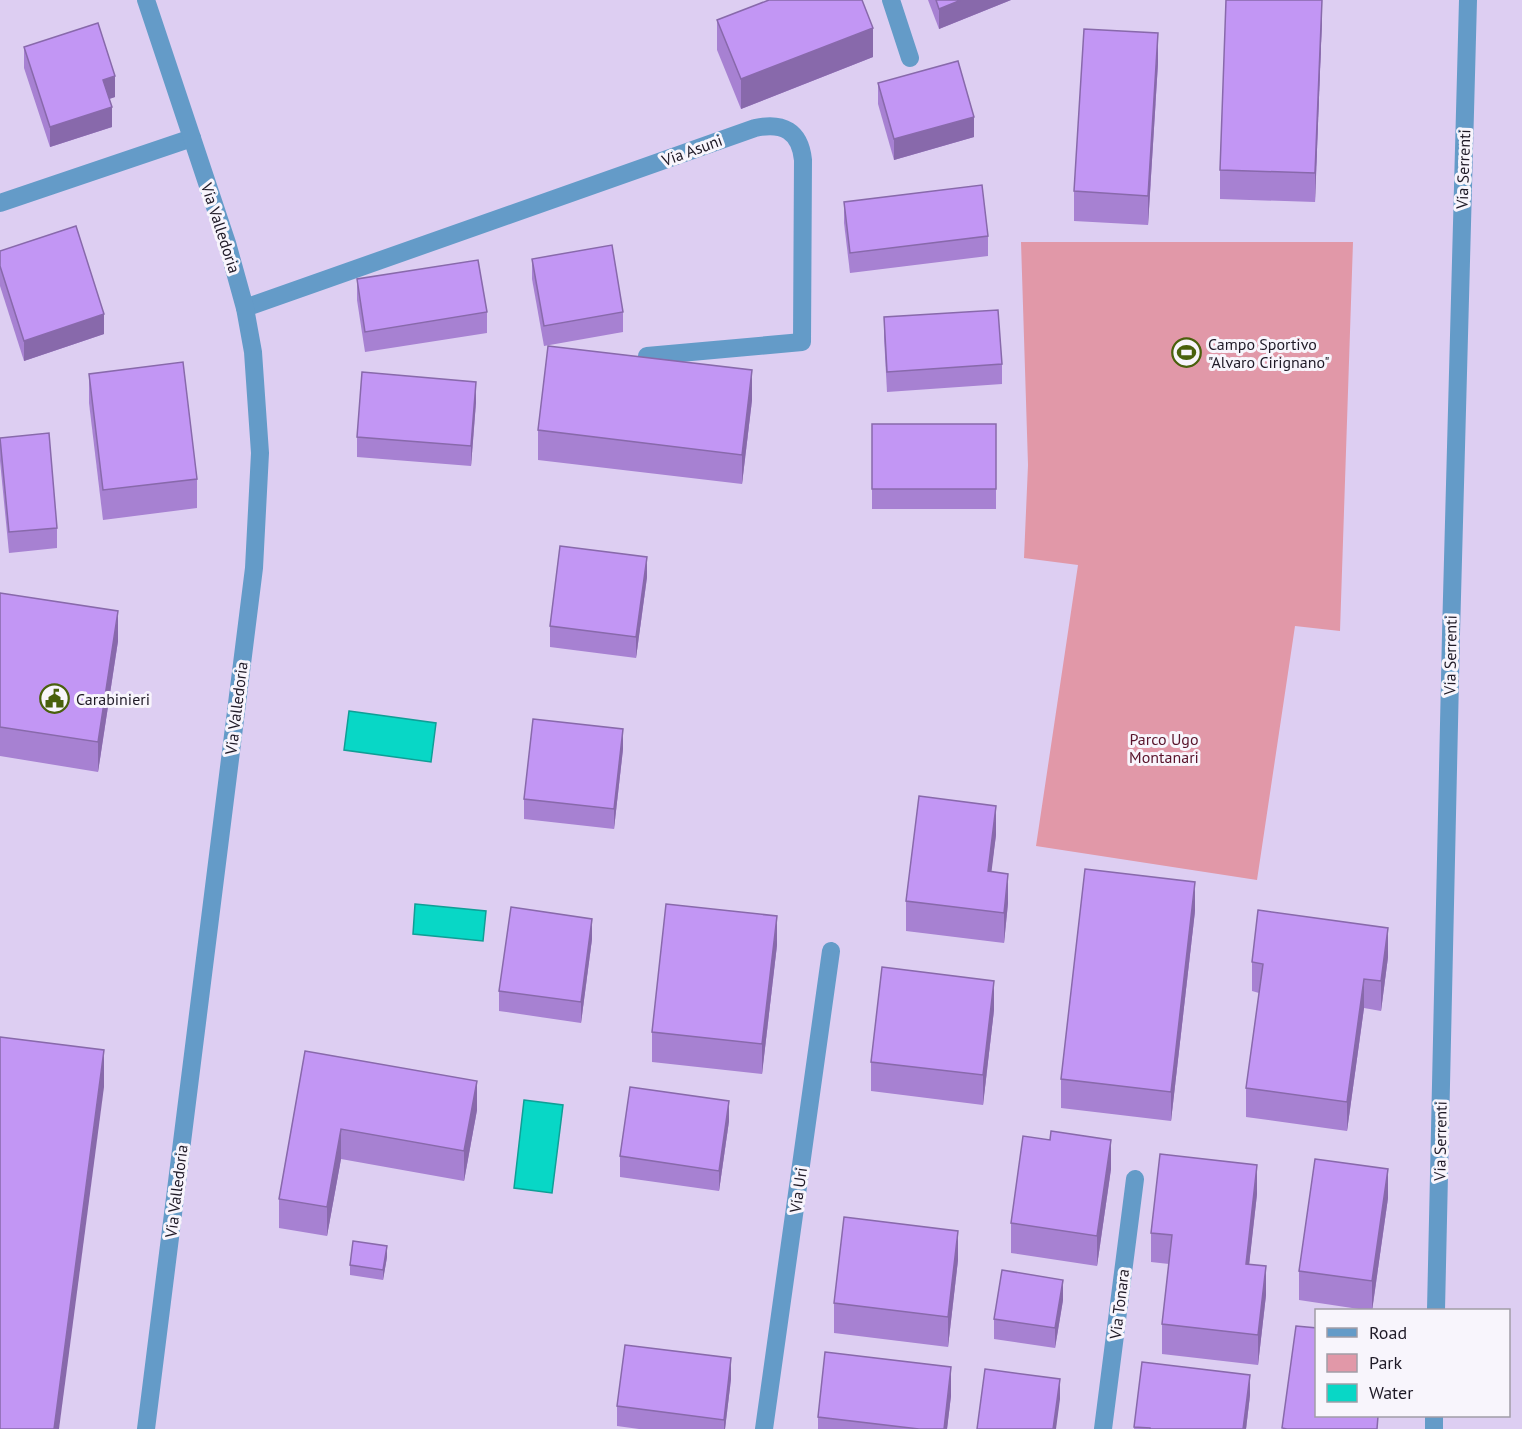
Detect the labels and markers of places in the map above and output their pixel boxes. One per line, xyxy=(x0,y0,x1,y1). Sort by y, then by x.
place label: Campo Sportivo "Alvaro Cirignano" xyxy=(1208,334,1330,372)
sports icon: Campo Sportivo "Alvaro Cirignano" xyxy=(1171,337,1203,369)
public building icon: Carabinieri xyxy=(39,683,71,715)
place label: Carabinieri xyxy=(76,689,150,709)

